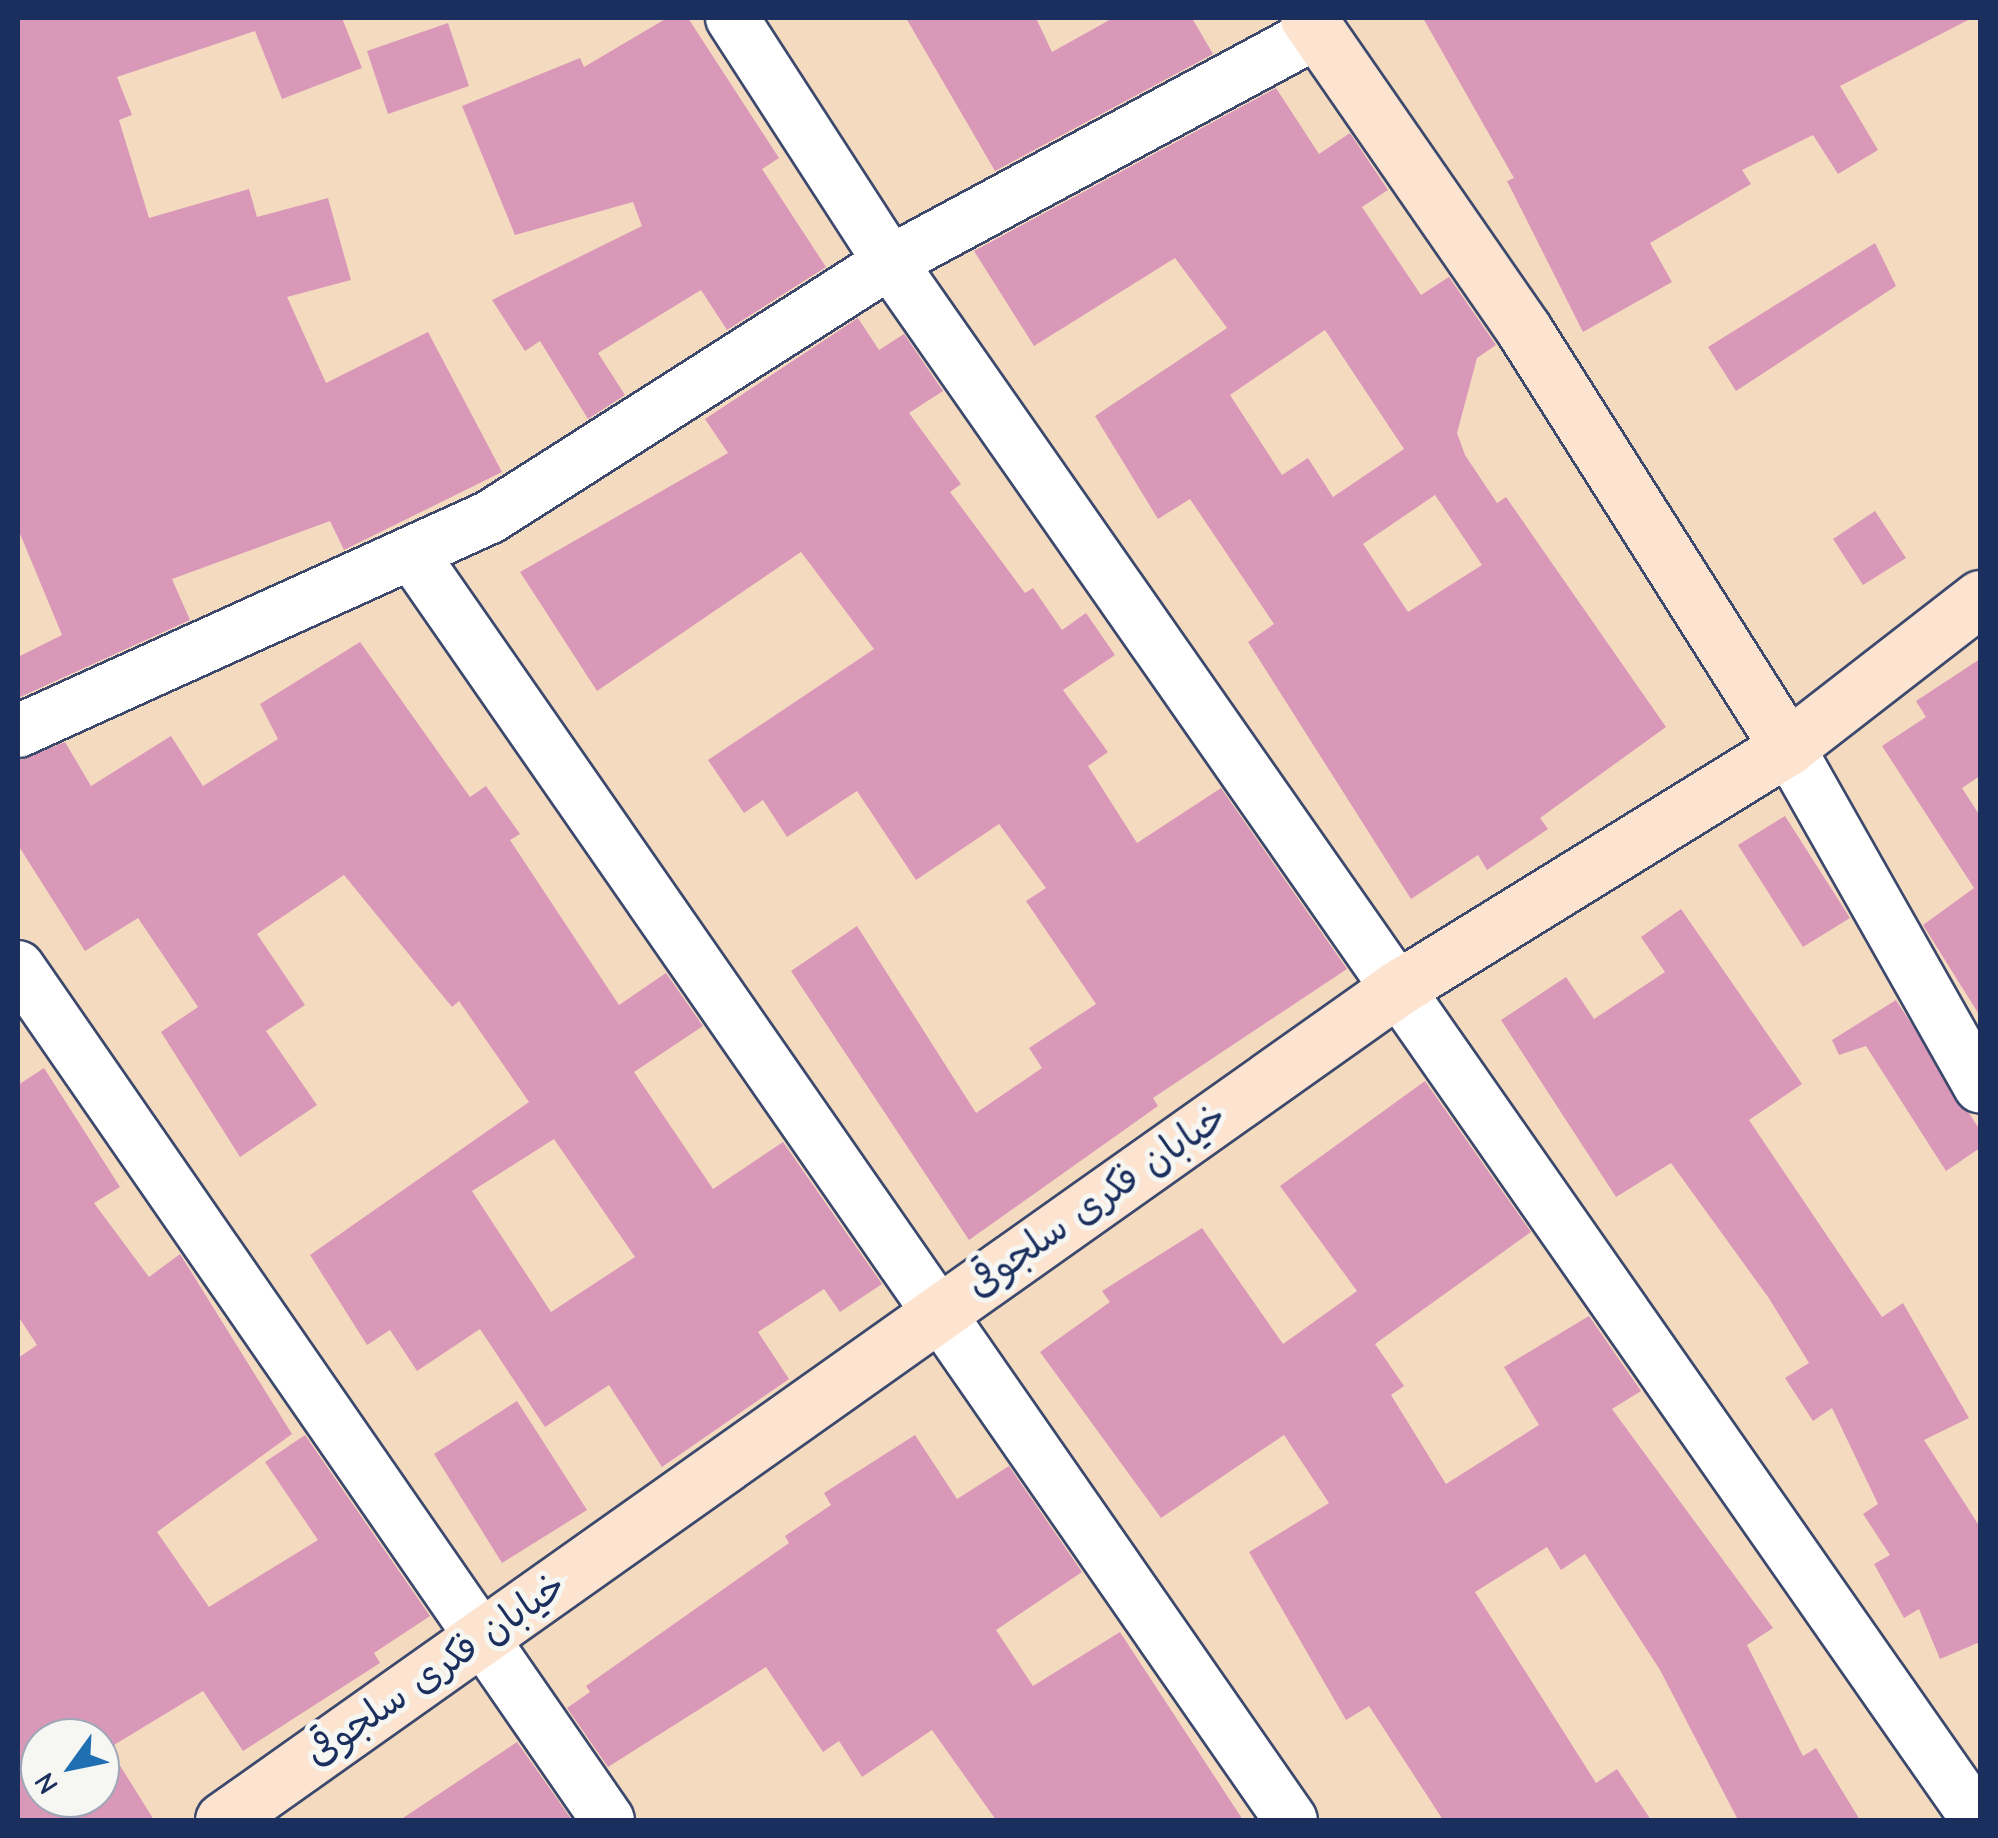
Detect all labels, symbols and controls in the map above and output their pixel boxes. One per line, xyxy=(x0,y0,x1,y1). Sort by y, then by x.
street label: خیابان فکری سلجوقی xyxy=(958,1094,1236,1308)
street label: خیابان فکری سلجوقی xyxy=(297,1563,575,1777)
north arrow xyxy=(20,1718,120,1818)
text: N xyxy=(28,1767,65,1800)

